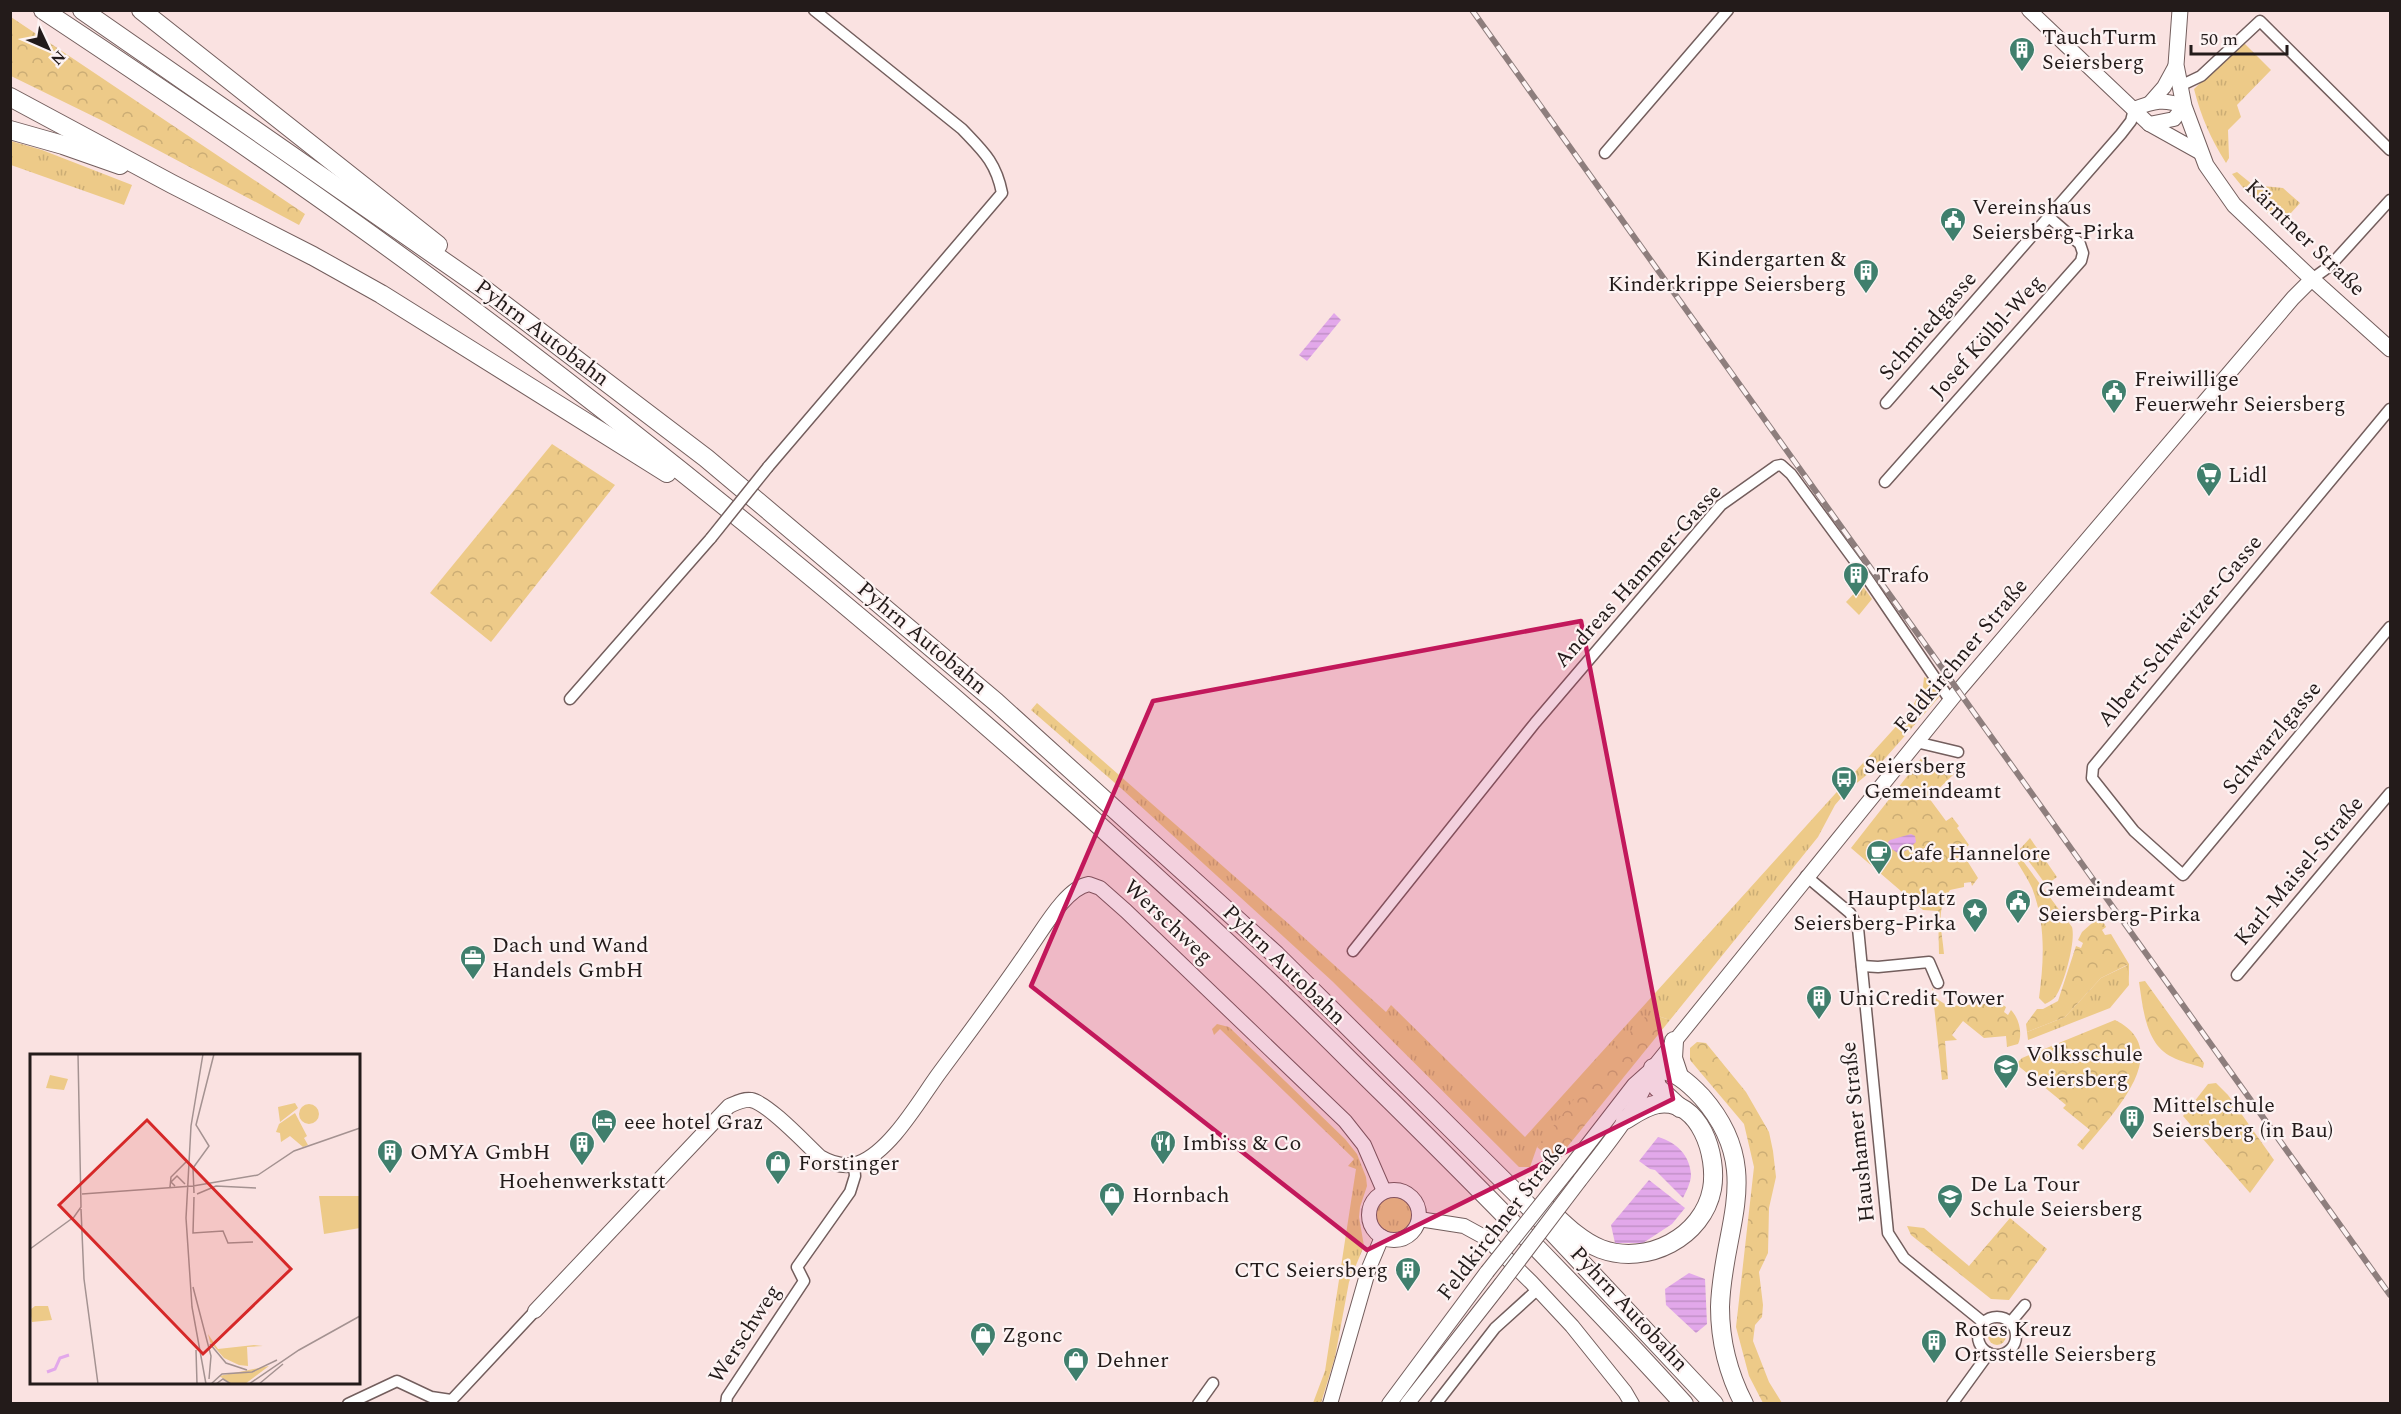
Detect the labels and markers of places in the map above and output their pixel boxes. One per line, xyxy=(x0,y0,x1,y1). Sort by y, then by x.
place label: TauchTurm Seiersberg xyxy=(2042,21,2157,79)
building icon: TauchTurm Seiersberg xyxy=(2007,35,2037,73)
place label: Vereinshaus Seiersberg-Pirka xyxy=(1972,191,2135,249)
public building icon: Vereinshaus Seiersberg-Pirka xyxy=(1938,205,1968,243)
place label: Kindergarten & Kinderkrippe Seiersberg xyxy=(1608,243,1847,301)
building icon: Kindergarten & Kinderkrippe Seiersberg xyxy=(1851,257,1881,295)
place label: Freiwillige Feuerwehr Seiersberg xyxy=(2134,363,2346,421)
public building icon: Freiwillige Feuerwehr Seiersberg xyxy=(2099,377,2129,415)
place label: Lidl xyxy=(2228,459,2268,492)
supermarket icon: Lidl xyxy=(2194,460,2224,498)
place label: Trafo xyxy=(1876,559,1929,592)
building icon: Trafo xyxy=(1841,560,1871,598)
place label: Seiersberg Gemeindeamt xyxy=(1864,750,2002,808)
bus stop icon: Seiersberg Gemeindeamt xyxy=(1829,764,1859,802)
place label: Cafe Hannelore xyxy=(1898,837,2051,870)
cafe icon: Cafe Hannelore xyxy=(1864,838,1894,876)
place label: Gemeindeamt Seiersberg-Pirka xyxy=(2038,873,2201,931)
place label: Hauptplatz Seiersberg-Pirka xyxy=(1793,882,1956,940)
public building icon: Gemeindeamt Seiersberg-Pirka xyxy=(2003,887,2033,925)
place icon: Hauptplatz Seiersberg-Pirka xyxy=(1960,896,1990,934)
place label: Dach und Wand Handels GmbH xyxy=(492,929,649,987)
office icon: Dach und Wand Handels GmbH xyxy=(458,943,488,981)
place label: UniCredit Tower xyxy=(1838,982,2005,1015)
building icon: UniCredit Tower xyxy=(1804,983,1834,1021)
place label: Volksschule Seiersberg xyxy=(2026,1038,2143,1096)
school or university icon: Volksschule Seiersberg xyxy=(1991,1052,2021,1090)
place label: Mittelschule Seiersberg (in Bau) xyxy=(2152,1089,2333,1147)
building icon: Mittelschule Seiersberg (in Bau) xyxy=(2117,1103,2147,1141)
place label: eee hotel Graz xyxy=(624,1106,764,1139)
hotel icon: eee hotel Graz xyxy=(589,1107,619,1145)
place label: Imbiss & Co xyxy=(1182,1127,1301,1160)
restaurant icon: Imbiss & Co xyxy=(1148,1128,1178,1166)
building icon: Hoehenwerkstatt xyxy=(567,1129,597,1167)
place label: OMYA GmbH xyxy=(410,1136,551,1169)
building icon: OMYA GmbH xyxy=(375,1137,405,1175)
place label: Forstinger xyxy=(798,1147,900,1180)
shop icon: Forstinger xyxy=(763,1148,793,1186)
place label: Hoehenwerkstatt xyxy=(498,1165,666,1198)
place label: De La Tour Schule Seiersberg xyxy=(1970,1168,2143,1226)
place label: Hornbach xyxy=(1132,1179,1230,1212)
shop icon: Hornbach xyxy=(1097,1180,1127,1218)
school or university icon: De La Tour Schule Seiersberg xyxy=(1935,1182,1965,1220)
place label: CTC Seiersberg xyxy=(1234,1254,1388,1287)
building icon: CTC Seiersberg xyxy=(1393,1255,1423,1293)
place label: Rotes Kreuz Ortsstelle Seiersberg xyxy=(1954,1313,2157,1371)
place label: Zgonc xyxy=(1002,1319,1063,1352)
shop icon: Zgonc xyxy=(968,1320,998,1358)
building icon: Rotes Kreuz Ortsstelle Seiersberg xyxy=(1919,1327,1949,1365)
place label: Dehner xyxy=(1096,1344,1169,1377)
shop icon: Dehner xyxy=(1061,1345,1091,1383)

